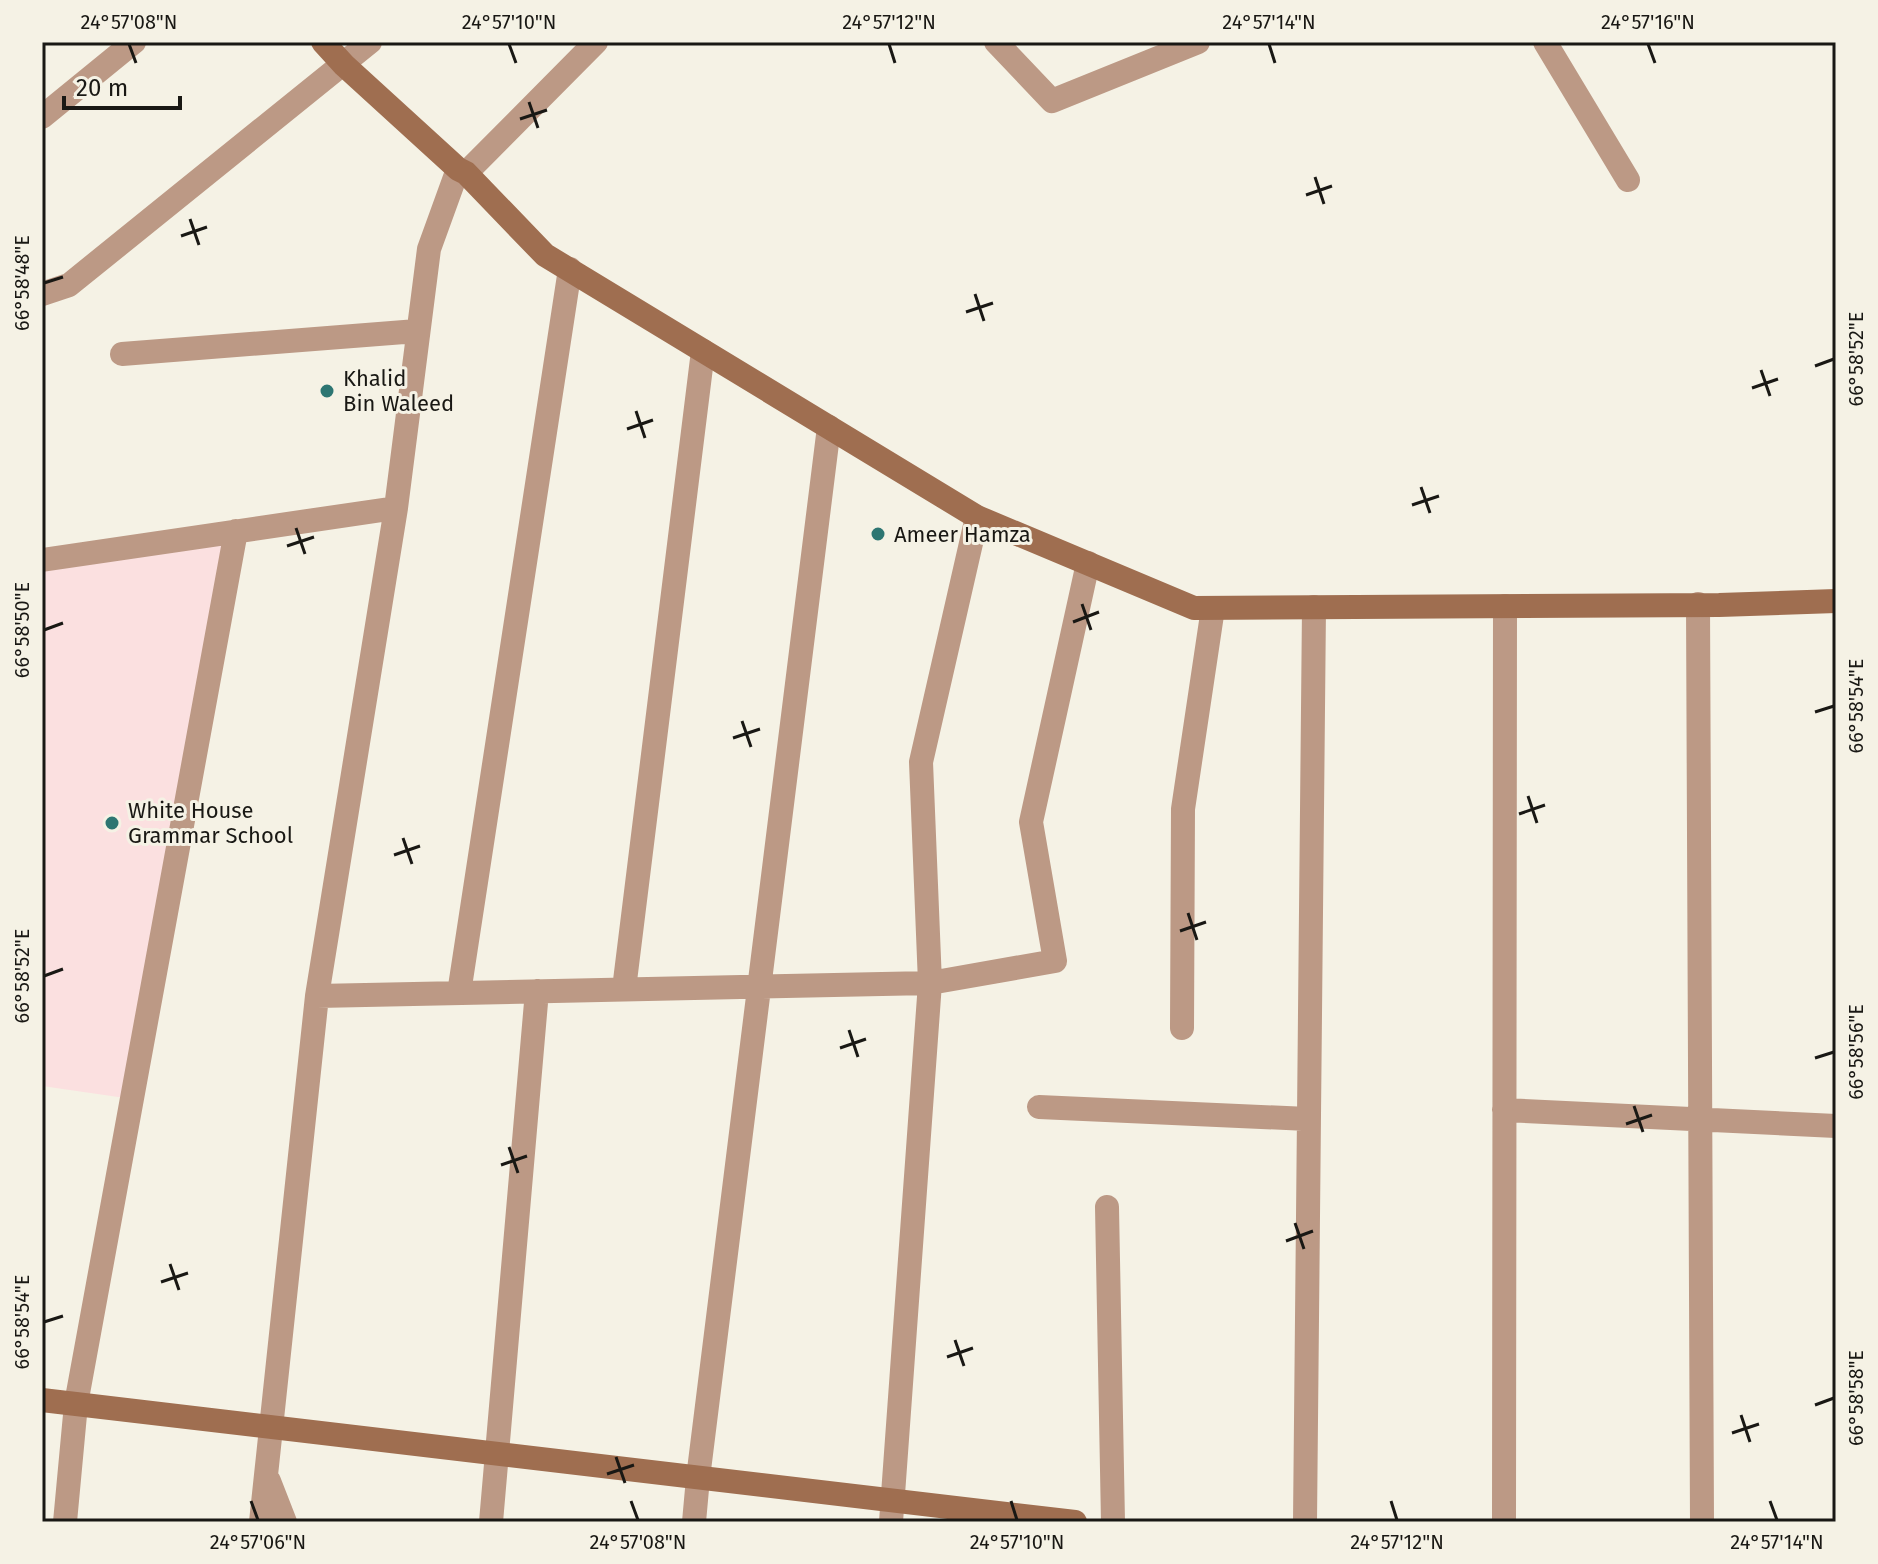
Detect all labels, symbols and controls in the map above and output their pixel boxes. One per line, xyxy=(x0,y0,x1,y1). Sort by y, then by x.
text: 24°57'08"N xyxy=(81,10,177,34)
text: 24°57'10"N xyxy=(462,10,556,34)
text: 24°57'12"N xyxy=(842,10,936,34)
text: 24°57'14"N xyxy=(1222,10,1316,34)
text: 24°57'16"N xyxy=(1601,10,1695,34)
scale bar xyxy=(64,60,180,110)
text: 20 m xyxy=(76,74,128,102)
text: 66°58'48"E xyxy=(10,235,34,331)
text: 66°58'52"E xyxy=(1844,311,1868,407)
place label: Khalid Bin Waleed xyxy=(343,365,454,417)
marker: Khalid Bin Waleed xyxy=(318,382,336,400)
place label: Ameer Hamza xyxy=(894,521,1031,548)
marker: Ameer Hamza xyxy=(869,525,887,543)
text: 66°58'50"E xyxy=(10,582,34,678)
text: 66°58'54"E xyxy=(1844,658,1868,754)
place label: White House Grammar School xyxy=(128,797,293,849)
marker: White House Grammar School xyxy=(103,814,121,832)
text: 66°58'52"E xyxy=(10,928,34,1024)
text: 66°58'56"E xyxy=(1844,1004,1868,1100)
text: 66°58'54"E xyxy=(10,1274,34,1370)
text: 66°58'58"E xyxy=(1844,1350,1868,1446)
text: 24°57'06"N xyxy=(210,1530,306,1554)
text: 24°57'08"N xyxy=(590,1530,686,1554)
text: 24°57'10"N xyxy=(970,1530,1064,1554)
text: 24°57'12"N xyxy=(1350,1530,1444,1554)
text: 24°57'14"N xyxy=(1730,1530,1824,1554)

